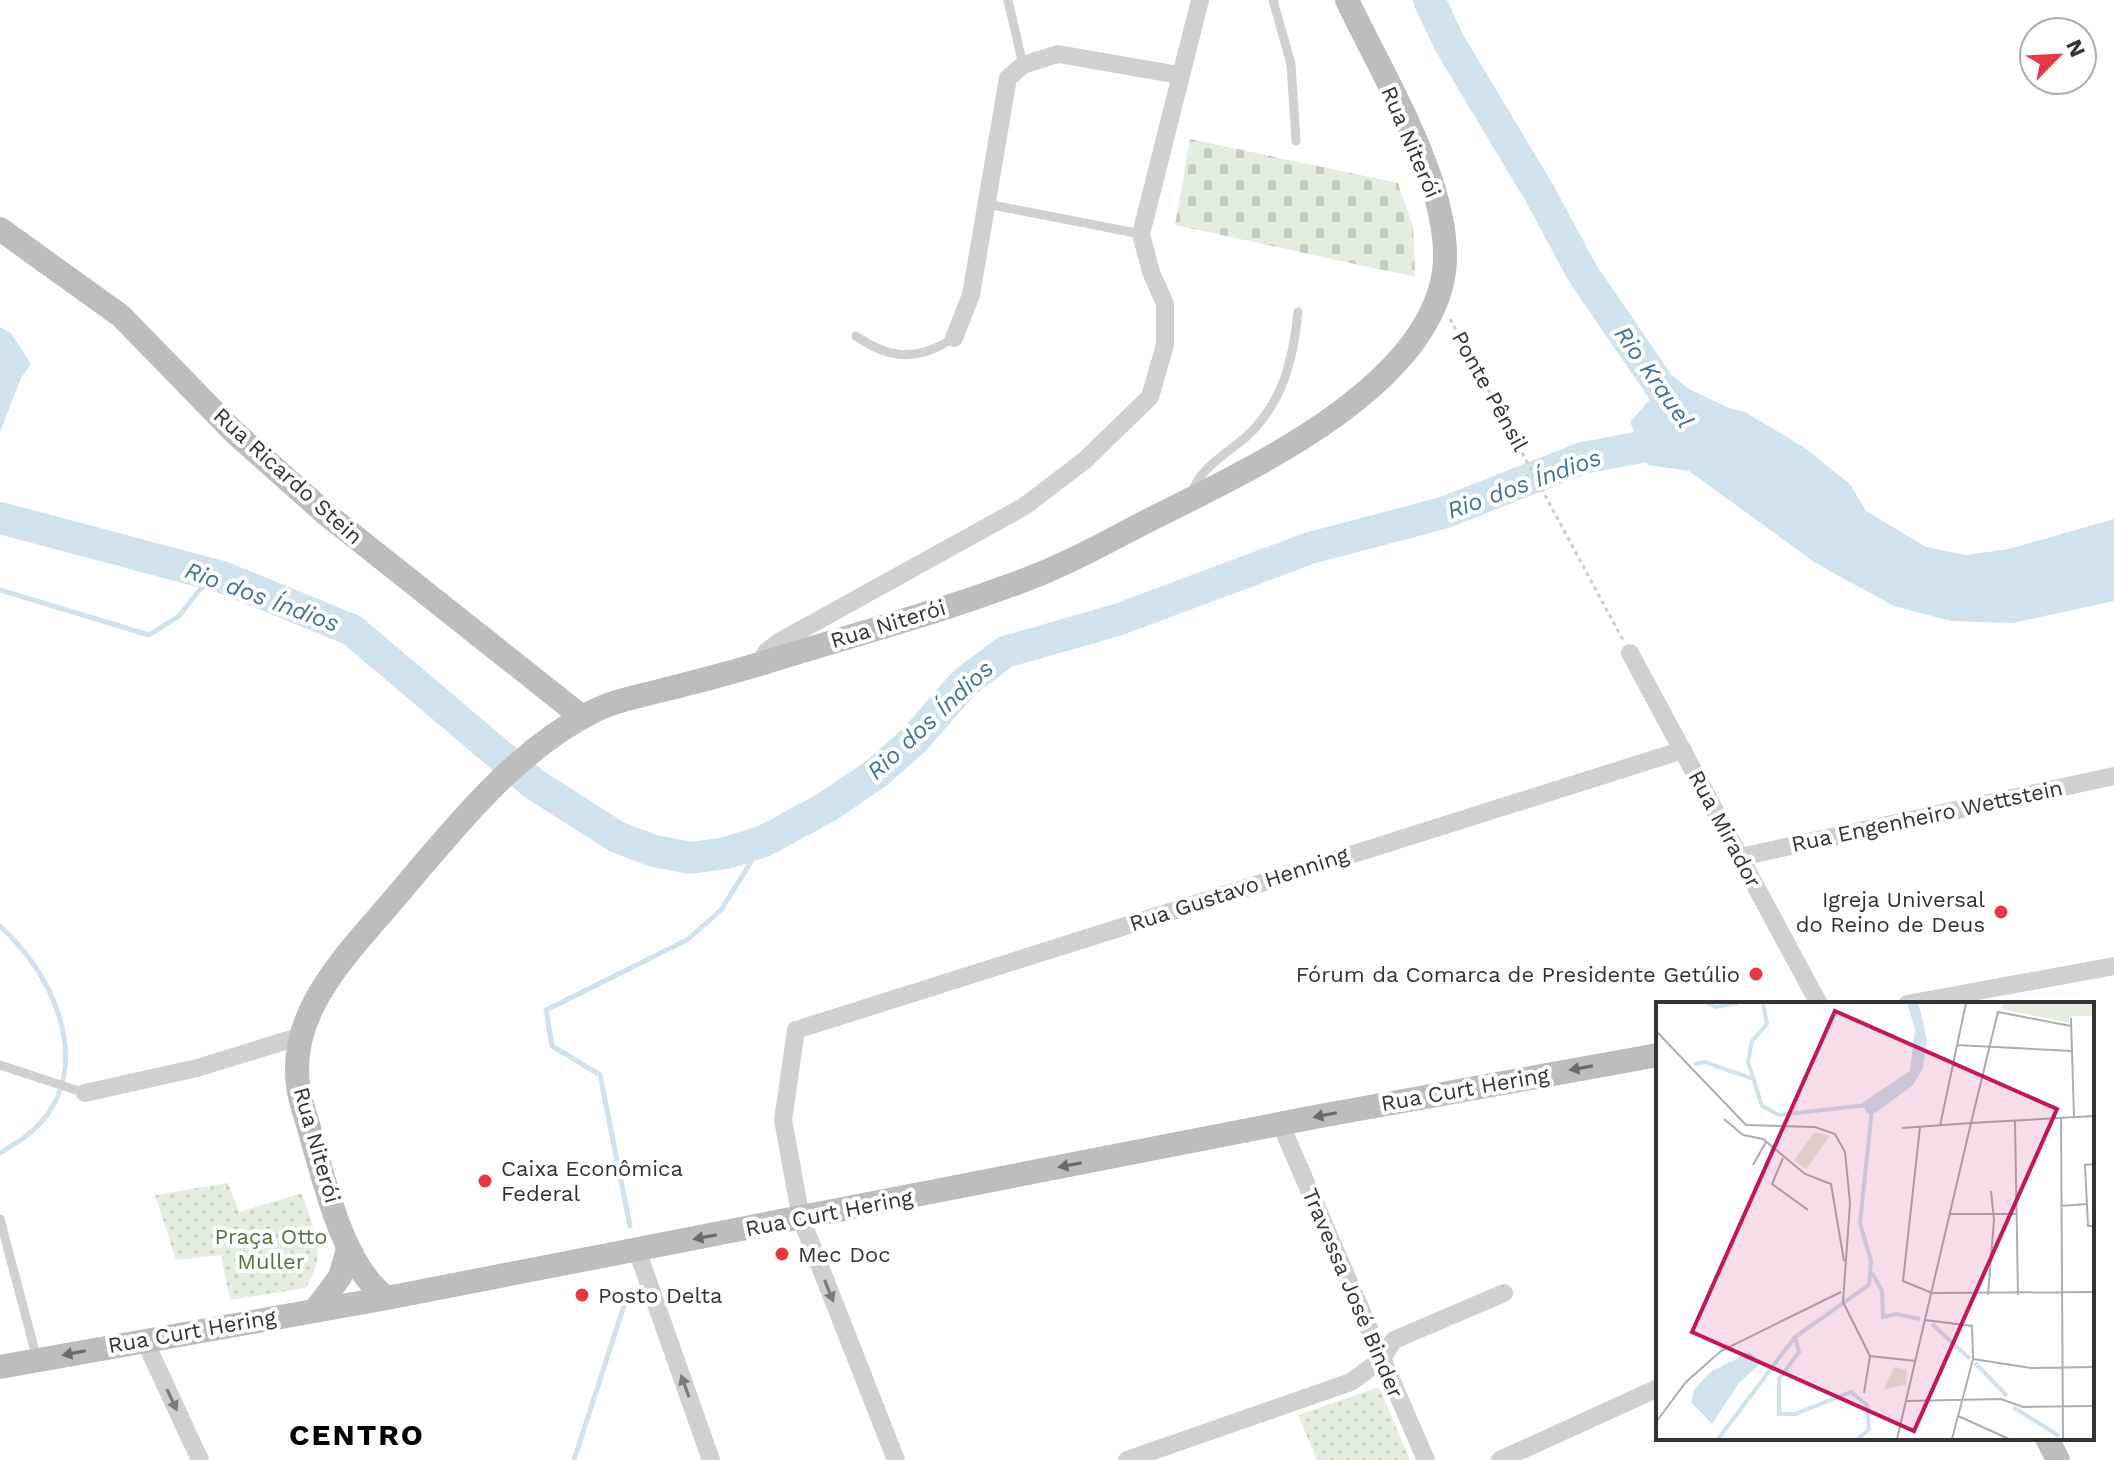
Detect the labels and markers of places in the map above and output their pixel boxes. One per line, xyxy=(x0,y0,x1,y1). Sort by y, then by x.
place label: Igreja Universal do Reino de Deus xyxy=(1796,887,1985,937)
marker: Igreja Universal do Reino de Deus xyxy=(1992,903,2010,921)
place label: Fórum da Comarca de Presidente Getúlio xyxy=(1296,962,1740,987)
marker: Fórum da Comarca de Presidente Getúlio xyxy=(1747,965,1765,983)
place label: Caixa Econômica Federal xyxy=(501,1156,683,1206)
marker: Caixa Econômica Federal xyxy=(476,1172,494,1190)
place label: Mec Doc xyxy=(798,1242,891,1267)
marker: Mec Doc xyxy=(773,1245,791,1263)
place label: Posto Delta xyxy=(598,1283,722,1308)
marker: Posto Delta xyxy=(573,1286,591,1304)

